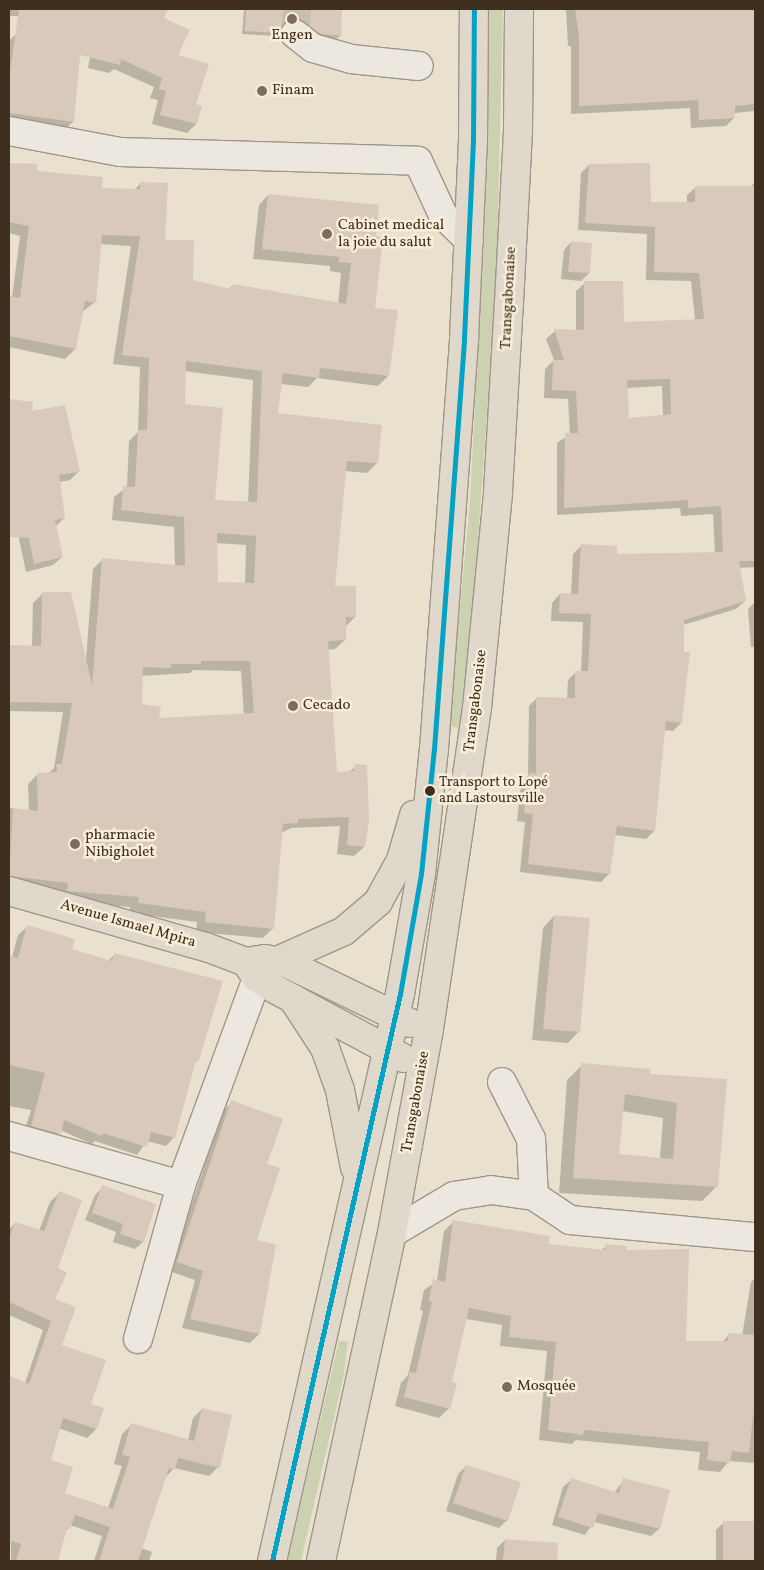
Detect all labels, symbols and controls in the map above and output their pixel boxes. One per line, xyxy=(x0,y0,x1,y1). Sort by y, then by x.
marker: Engen xyxy=(286,13,298,25)
place label: Engen xyxy=(271,27,313,45)
place label: Finam xyxy=(272,82,314,100)
marker: Finam xyxy=(256,85,268,97)
place label: Cabinet medical la joie du salut xyxy=(338,216,444,251)
marker: Cabinet medical la joie du salut xyxy=(320,227,334,241)
street label: Transgabonaise xyxy=(497,246,521,350)
street label: Transgabonaise xyxy=(461,649,491,753)
place label: Cecado xyxy=(303,697,351,715)
marker: Cecado xyxy=(287,700,299,712)
place label: Transport to Lopé and Lastoursville xyxy=(439,775,548,808)
marker: Transport to Lopé and Lastoursville xyxy=(425,786,435,796)
place label: pharmacie Nibigholet xyxy=(85,826,155,861)
marker: pharmacie Nibigholet xyxy=(69,838,81,850)
street label: Avenue Ismael Mpira xyxy=(58,896,198,952)
street label: Transgabonaise xyxy=(398,1050,434,1154)
place label: Mosquée xyxy=(517,1378,576,1396)
marker: Mosquée xyxy=(501,1381,513,1393)

